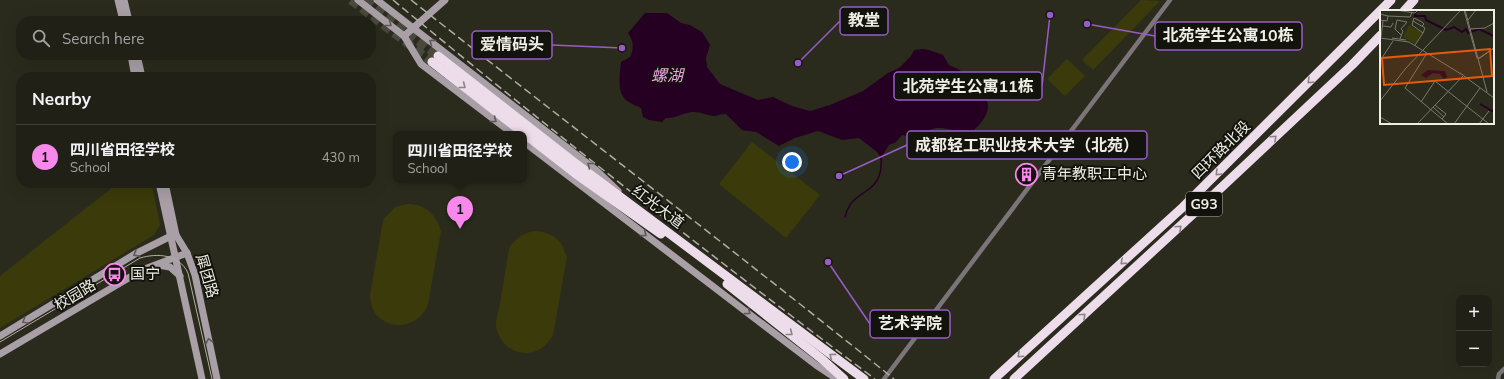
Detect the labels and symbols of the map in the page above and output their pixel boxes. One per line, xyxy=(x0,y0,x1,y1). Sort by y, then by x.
callout: 教堂 xyxy=(840,7,888,35)
text: 教堂 xyxy=(848,10,880,30)
inset map xyxy=(1380,10,1494,124)
one-way arrow xyxy=(384,19,391,26)
callout: 北苑学生公寓10栋 xyxy=(1155,22,1302,50)
text: 北苑学生公寓10栋 xyxy=(1162,25,1294,45)
callout: 爱情码头 xyxy=(472,31,552,59)
text: 爱情码头 xyxy=(480,34,544,54)
one-way arrow xyxy=(429,39,436,47)
water label: 螺湖 xyxy=(651,65,686,85)
callout: 北苑学生公寓11栋 xyxy=(894,72,1042,100)
text: 北苑学生公寓11栋 xyxy=(902,76,1034,96)
one-way arrow xyxy=(1307,76,1315,84)
one-way arrow xyxy=(458,81,465,88)
one-way arrow xyxy=(490,115,497,122)
street label: 四环路北段 xyxy=(1187,116,1254,183)
callout: 成都轻工职业技术大学（北苑） xyxy=(907,131,1147,159)
text: 成都轻工职业技术大学（北苑） xyxy=(915,135,1139,155)
one-way arrow xyxy=(1269,136,1276,143)
your location xyxy=(782,152,802,172)
building icon: 青年教职工中心 xyxy=(1014,161,1040,187)
one-way arrow xyxy=(587,163,594,170)
place label: 青年教职工中心 xyxy=(1042,164,1147,183)
one-way arrow xyxy=(1215,168,1223,176)
street label: 红光大道 xyxy=(629,181,688,232)
road number: G93 xyxy=(1186,192,1222,216)
pin: 1 xyxy=(447,196,473,229)
one-way arrow xyxy=(1174,225,1182,232)
one-way arrow xyxy=(640,229,647,236)
one-way arrow xyxy=(133,249,140,256)
street label: 犀团路 xyxy=(192,252,223,300)
one-way arrow xyxy=(1120,257,1127,264)
bus stop icon: 国宁 xyxy=(101,261,127,287)
place label: 国宁 xyxy=(130,264,160,283)
street label: 校园路 xyxy=(51,275,99,314)
one-way arrow xyxy=(743,308,750,315)
callout: 艺术学院 xyxy=(870,310,950,338)
text: 艺术学院 xyxy=(878,313,942,333)
one-way arrow xyxy=(1079,314,1086,321)
one-way arrow xyxy=(22,317,29,324)
one-way arrow xyxy=(785,329,792,336)
one-way arrow xyxy=(206,338,214,344)
one-way arrow xyxy=(1017,350,1025,358)
one-way arrow xyxy=(830,353,837,360)

